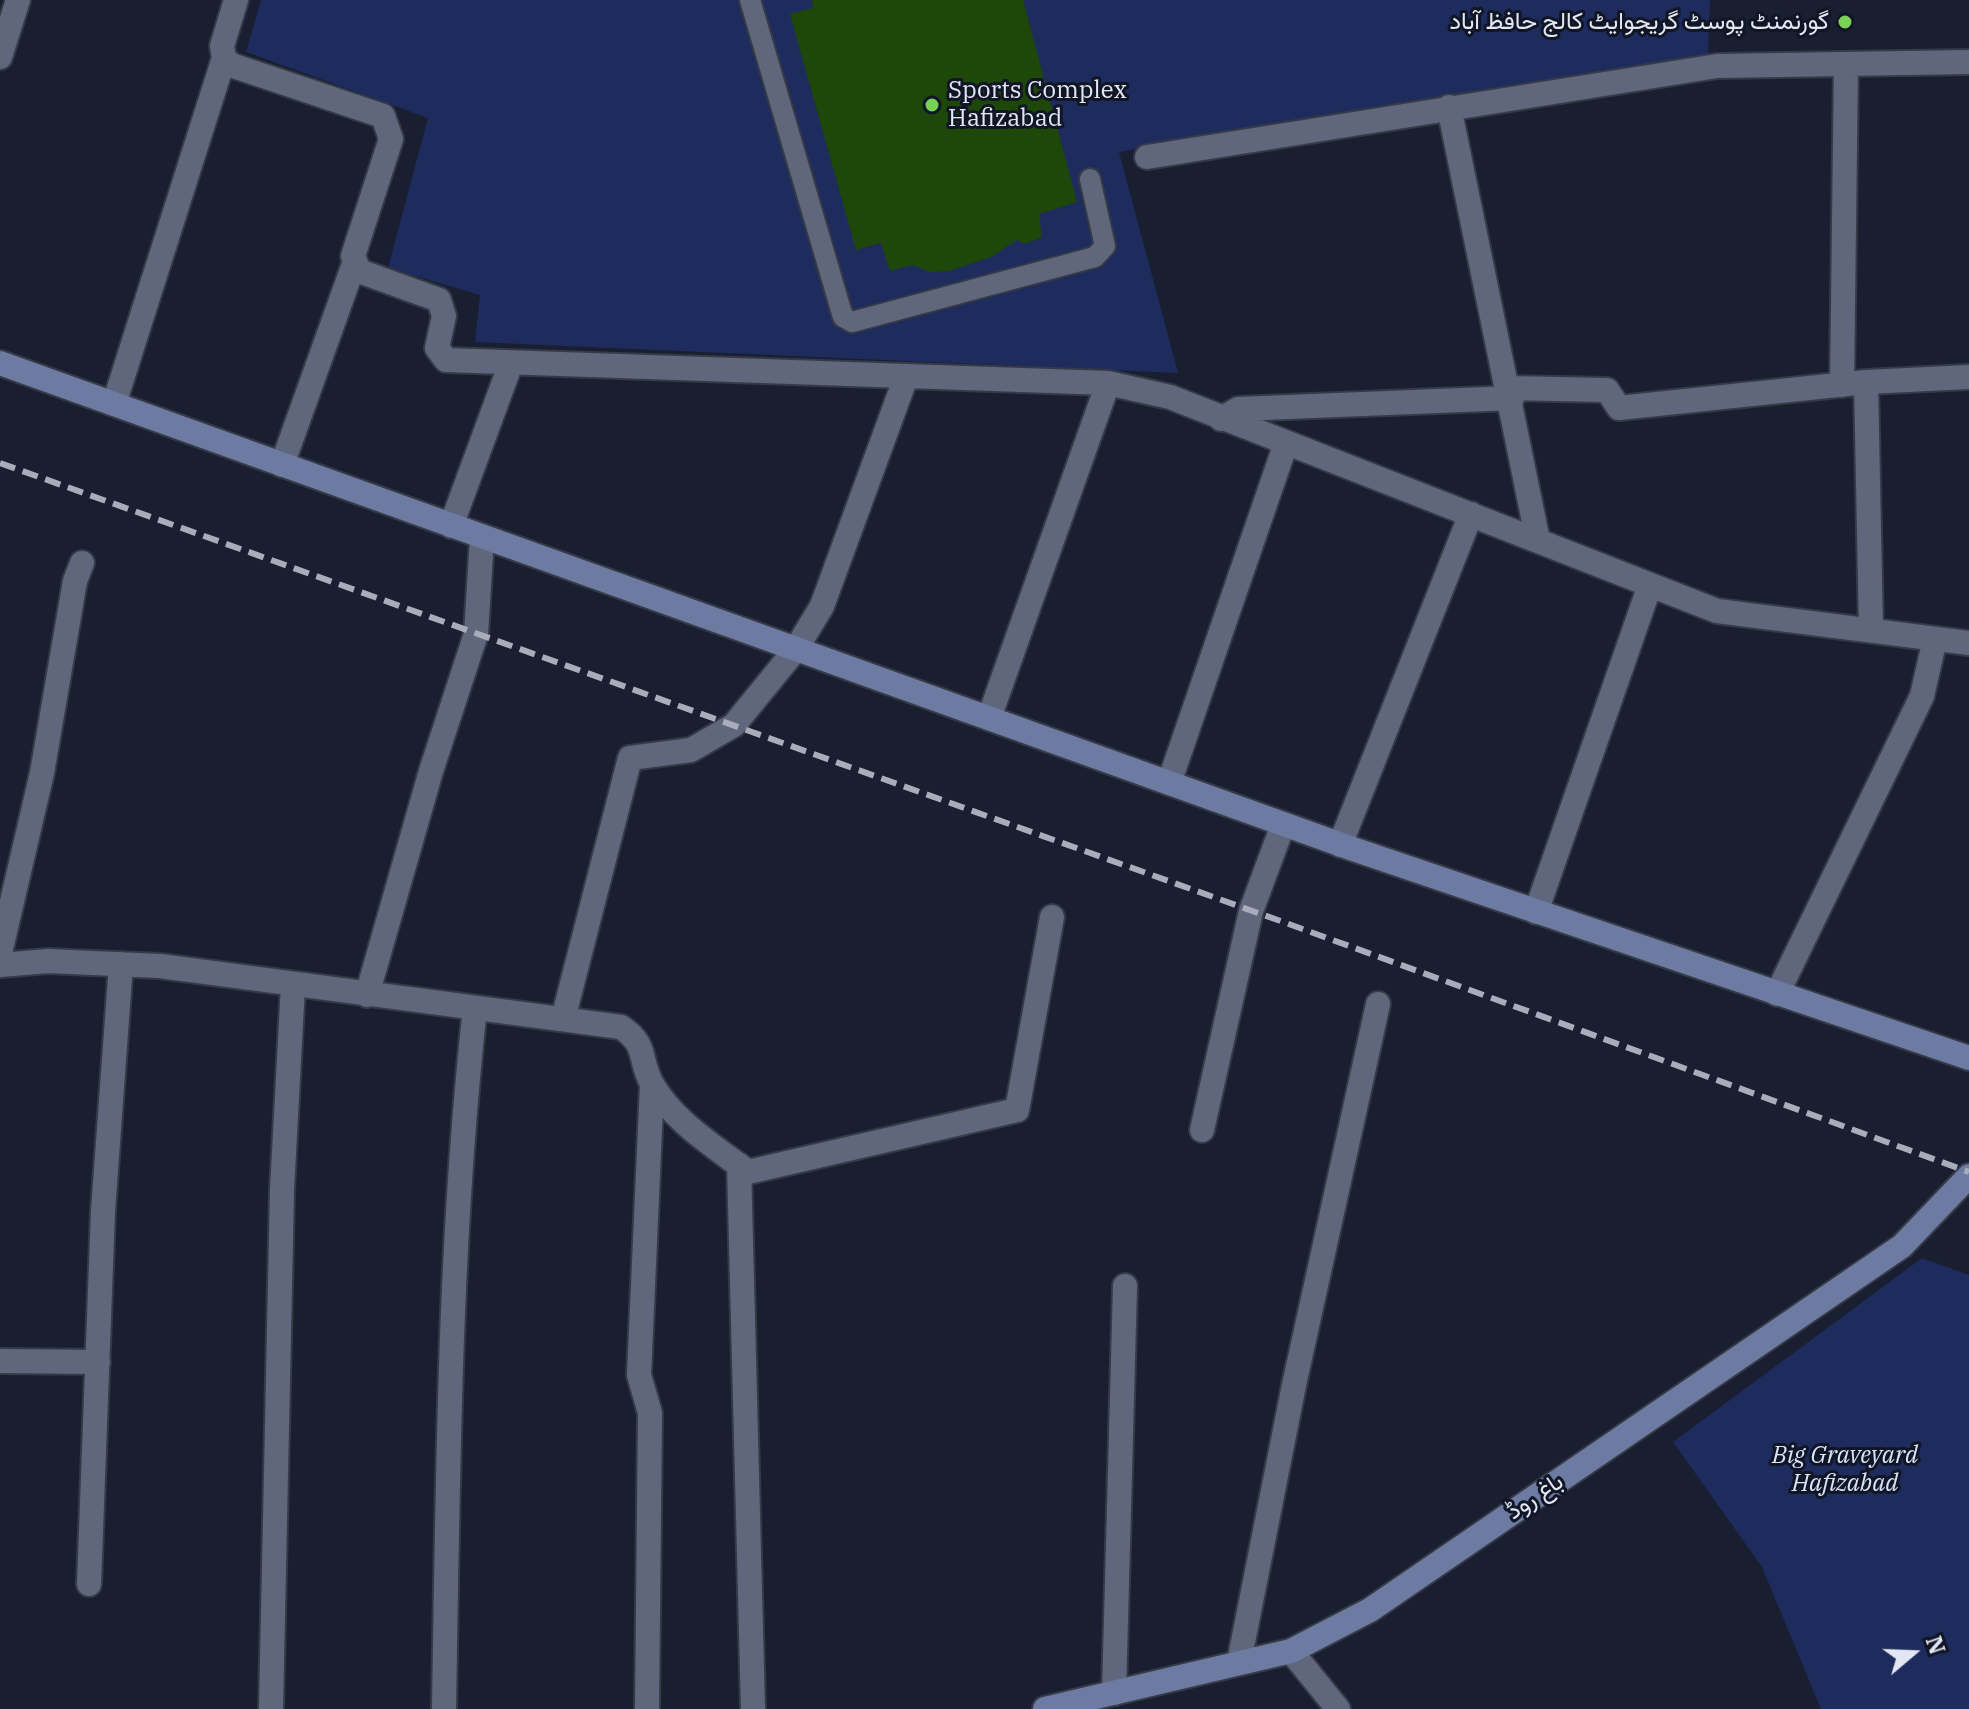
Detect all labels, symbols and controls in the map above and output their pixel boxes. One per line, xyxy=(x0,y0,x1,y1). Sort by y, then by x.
place label: گورنمنٹ پوسٹ گریجوایٹ کالج حافظ آباد xyxy=(1449,8,1829,36)
marker: گورنمنٹ پوسٹ گریجوایٹ کالج حافظ آباد xyxy=(1836,13,1854,31)
place label: Sports Complex Hafizabad xyxy=(948,77,1127,133)
marker: Sports Complex Hafizabad xyxy=(923,96,941,114)
park label: Big Graveyard Hafizabad xyxy=(1772,1442,1918,1498)
street label: باغ روڈ xyxy=(1501,1468,1569,1526)
north arrow xyxy=(1873,1613,1953,1693)
text: N xyxy=(1920,1632,1953,1658)

